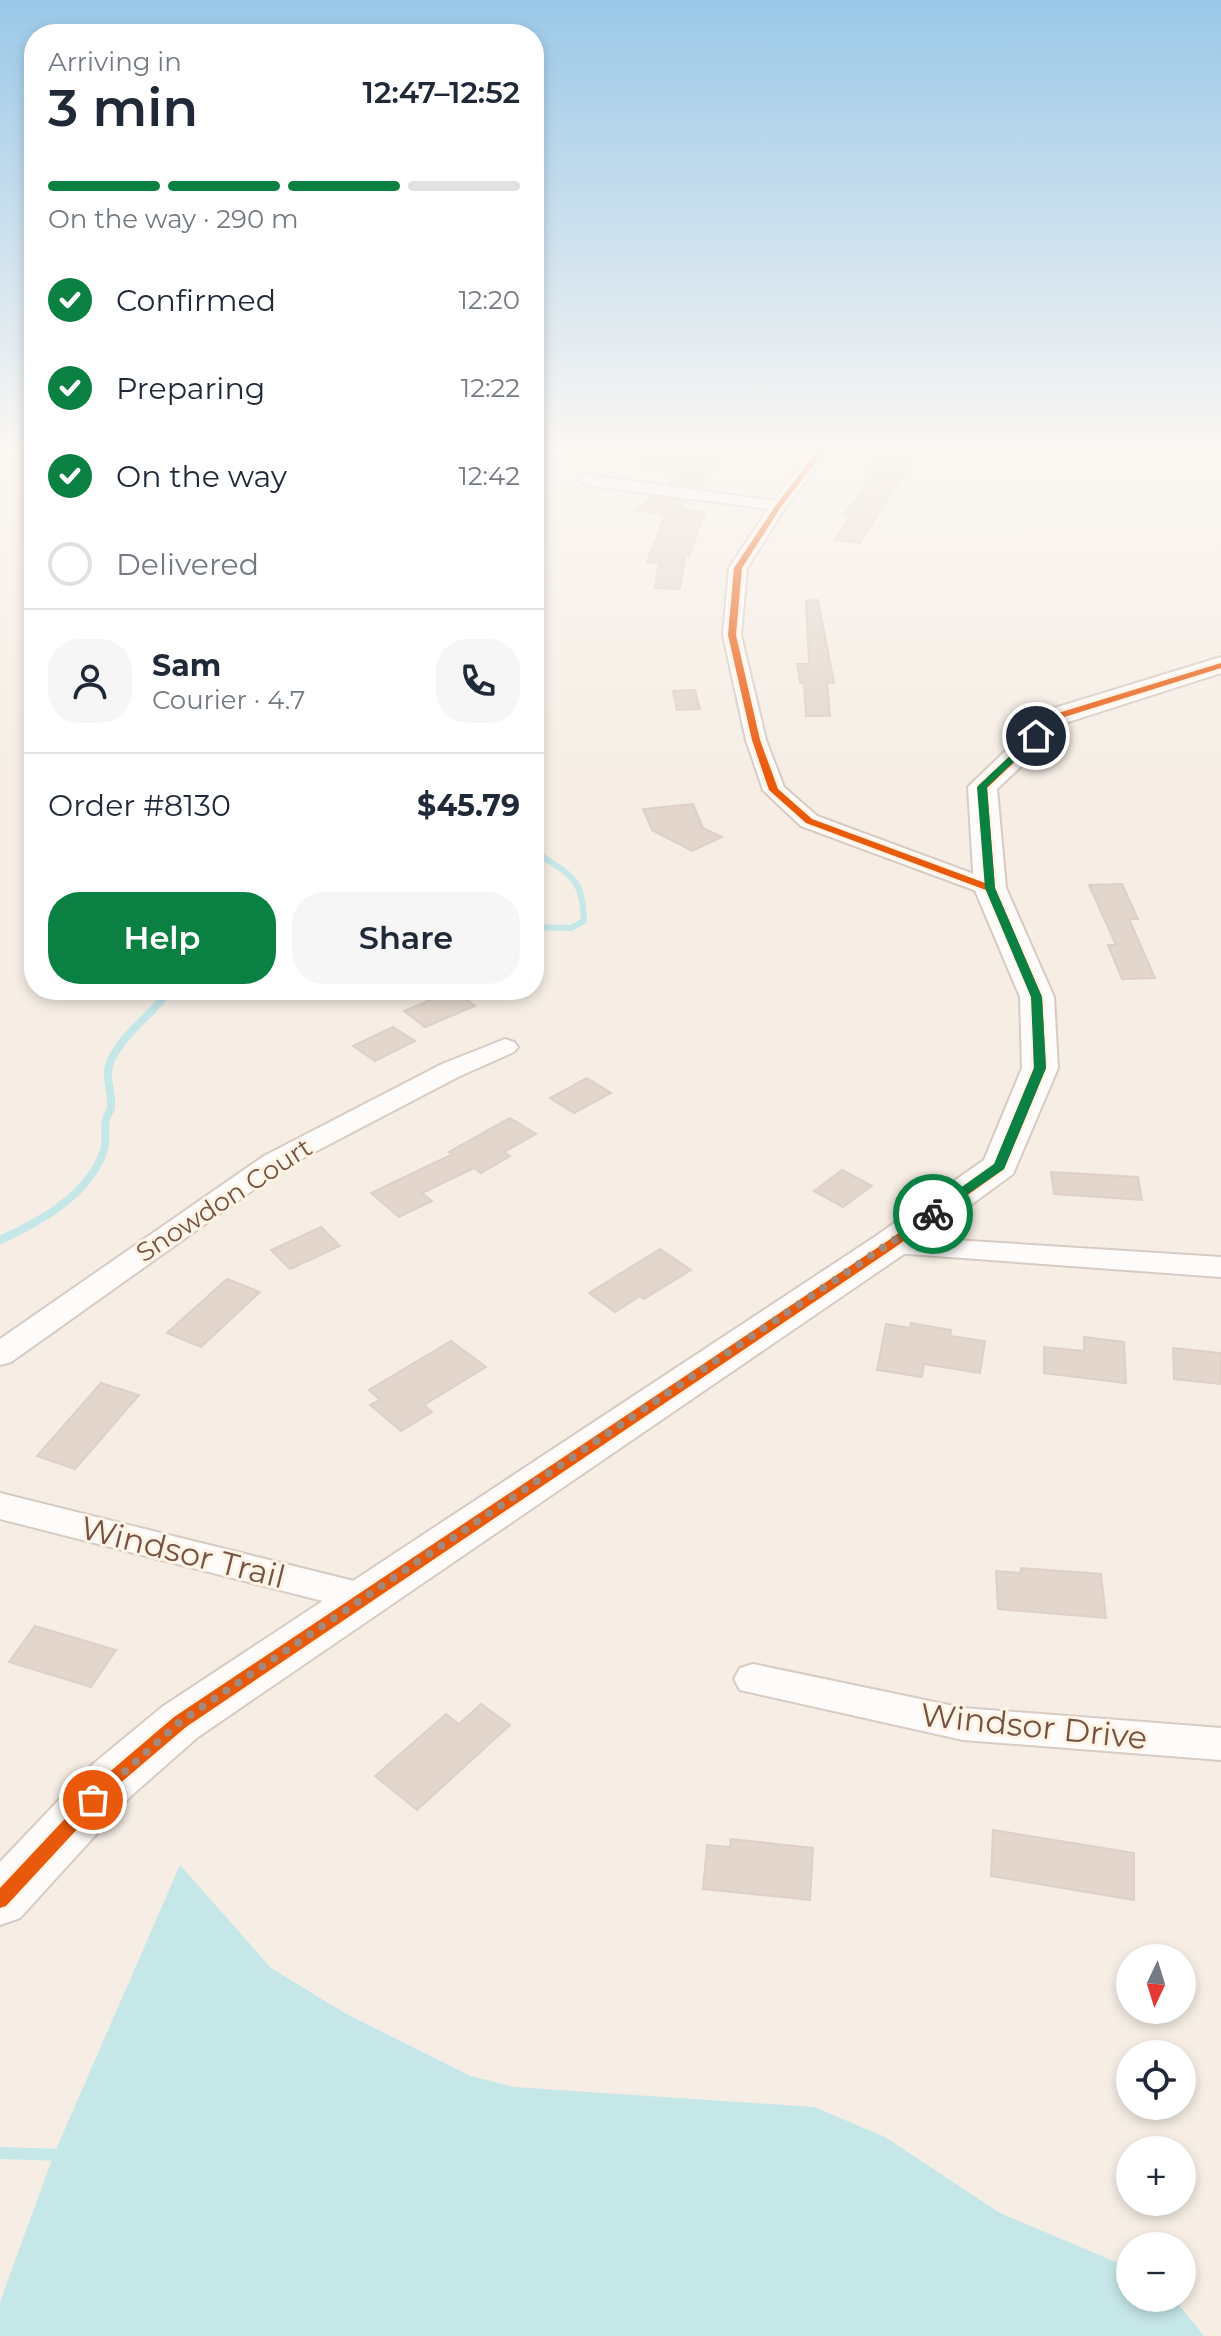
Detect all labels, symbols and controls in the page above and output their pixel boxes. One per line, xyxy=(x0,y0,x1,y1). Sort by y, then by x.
text: Arriving in xyxy=(48,46,182,78)
text: 12:47–12:52 xyxy=(363,74,520,111)
text: 3 min xyxy=(48,76,198,139)
text: On the way · 290 m xyxy=(48,203,299,235)
icon: check xyxy=(48,278,92,322)
text: Confirmed xyxy=(116,282,276,319)
text: 12:20 xyxy=(458,284,520,316)
icon: check xyxy=(48,366,92,410)
text: Preparing xyxy=(116,370,265,407)
text: 12:22 xyxy=(461,372,520,404)
icon: check xyxy=(48,454,92,498)
text: On the way xyxy=(116,458,287,495)
text: 12:42 xyxy=(458,460,520,492)
text: Delivered xyxy=(116,546,259,583)
button: person xyxy=(48,639,132,723)
button: phone xyxy=(436,639,520,723)
text: Sam xyxy=(152,647,221,684)
text: Courier · 4.7 xyxy=(152,684,305,716)
pin xyxy=(1002,702,1070,770)
icon: home xyxy=(1014,714,1058,758)
text: Order #8130 xyxy=(48,787,231,824)
text: $45.79 xyxy=(417,787,520,824)
button: Help xyxy=(48,892,276,984)
button: Share xyxy=(292,892,520,984)
street label: Snowdon Court xyxy=(130,1131,318,1269)
courier xyxy=(893,1174,973,1254)
icon: bike xyxy=(911,1192,955,1236)
street label: Windsor Trail xyxy=(77,1508,289,1596)
street label: Windsor Drive xyxy=(919,1695,1149,1757)
pin xyxy=(59,1766,127,1834)
icon: bag xyxy=(71,1778,115,1822)
north arrow xyxy=(1116,1944,1196,2024)
map controls xyxy=(1116,1944,1196,2312)
button: locate xyxy=(1116,2040,1196,2120)
button: + xyxy=(1116,2136,1196,2216)
button: − xyxy=(1116,2232,1196,2312)

